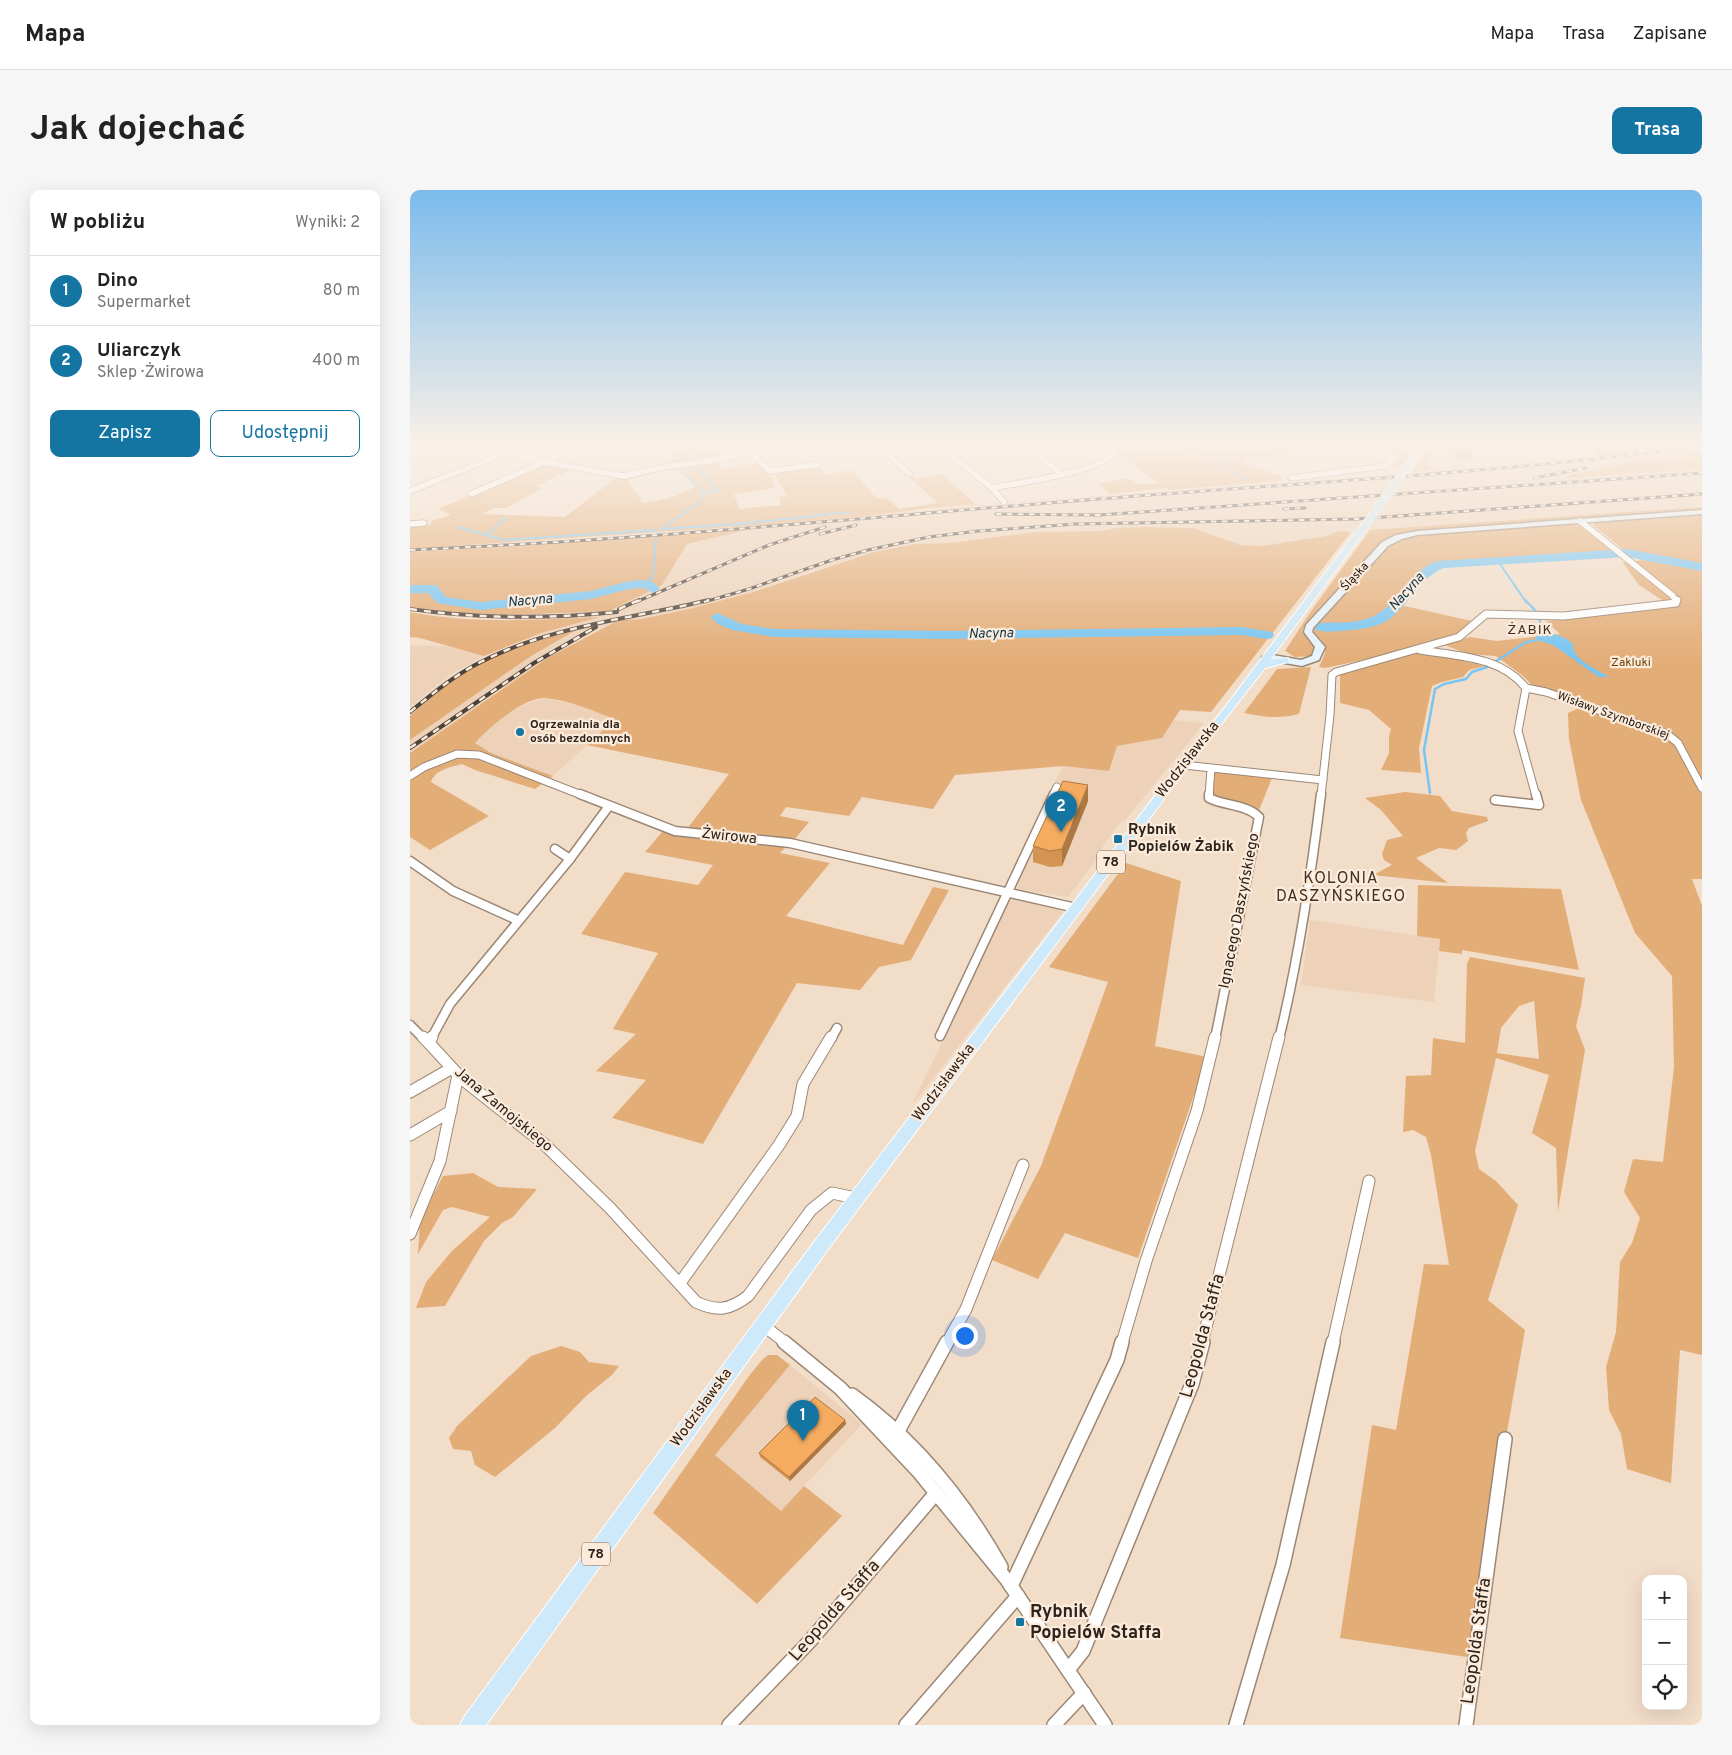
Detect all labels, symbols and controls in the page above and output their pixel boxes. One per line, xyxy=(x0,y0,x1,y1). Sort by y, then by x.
text: Mapa xyxy=(25,20,85,50)
text: Mapa xyxy=(1491,23,1534,46)
text: Trasa xyxy=(1562,23,1605,46)
text: Zapisane xyxy=(1633,23,1707,46)
button: Trasa xyxy=(1612,107,1702,154)
text: Jak dojechać xyxy=(30,108,246,152)
text: W pobliżu xyxy=(50,209,145,236)
text: Wyniki: 2 xyxy=(295,213,360,233)
text: Dino xyxy=(97,269,138,293)
text: 1 xyxy=(63,281,69,301)
text: 80 m xyxy=(323,281,360,301)
text: Supermarket xyxy=(97,293,191,313)
text: Uliarczyk xyxy=(97,339,181,363)
text: 2 xyxy=(61,351,71,371)
text: 400 m xyxy=(312,351,360,371)
text: Sklep · Żwirowa xyxy=(97,363,204,383)
button: Zapisz xyxy=(50,410,200,457)
button: Udostępnij xyxy=(210,410,360,457)
street label: Śląska xyxy=(1337,559,1373,595)
water label: Nacyna xyxy=(1386,569,1429,614)
water label: Nacyna xyxy=(507,591,554,611)
district label: ŻABIK xyxy=(1507,621,1553,639)
water label: Nacyna xyxy=(968,625,1014,643)
park label: Zakluki xyxy=(1611,655,1651,671)
street label: Wisławy Szymborskiej xyxy=(1555,688,1671,744)
place label: Ogrzewalnia dla osób bezdomnych xyxy=(530,717,631,747)
street label: Wodzisławska xyxy=(1152,718,1224,802)
marker: Ogrzewalnia dla osób bezdomnych xyxy=(514,726,526,738)
pin: 2 xyxy=(1045,791,1077,832)
place label: Rybnik Popielów Żabik xyxy=(1128,821,1234,857)
street label: Żwirowa xyxy=(700,824,758,849)
street label: Ignacego Daszyńskiego xyxy=(1216,832,1264,990)
marker: Rybnik Popielów Żabik xyxy=(1112,833,1124,845)
road number: 78 xyxy=(1097,850,1125,874)
district label: KOLONIA DASZYŃSKIEGO xyxy=(1276,869,1406,907)
street label: Wodzisławska xyxy=(909,1040,979,1126)
street label: Jana Zamojskiego xyxy=(450,1063,556,1157)
street label: Leopolda Staffa xyxy=(1175,1272,1231,1400)
your location xyxy=(952,1323,978,1349)
street label: Wodzisławska xyxy=(667,1365,737,1451)
pin: 1 xyxy=(787,1400,819,1441)
road number: 78 xyxy=(582,1542,610,1566)
street label: Leopolda Staffa xyxy=(785,1555,885,1667)
map controls xyxy=(1642,1575,1687,1710)
button: + xyxy=(1642,1575,1687,1620)
street label: Leopolda Staffa xyxy=(1457,1576,1497,1706)
place label: Rybnik Popielów Staffa xyxy=(1030,1601,1161,1645)
marker: Rybnik Popielów Staffa xyxy=(1014,1616,1026,1628)
button: − xyxy=(1642,1620,1687,1665)
button: locate xyxy=(1642,1665,1687,1710)

